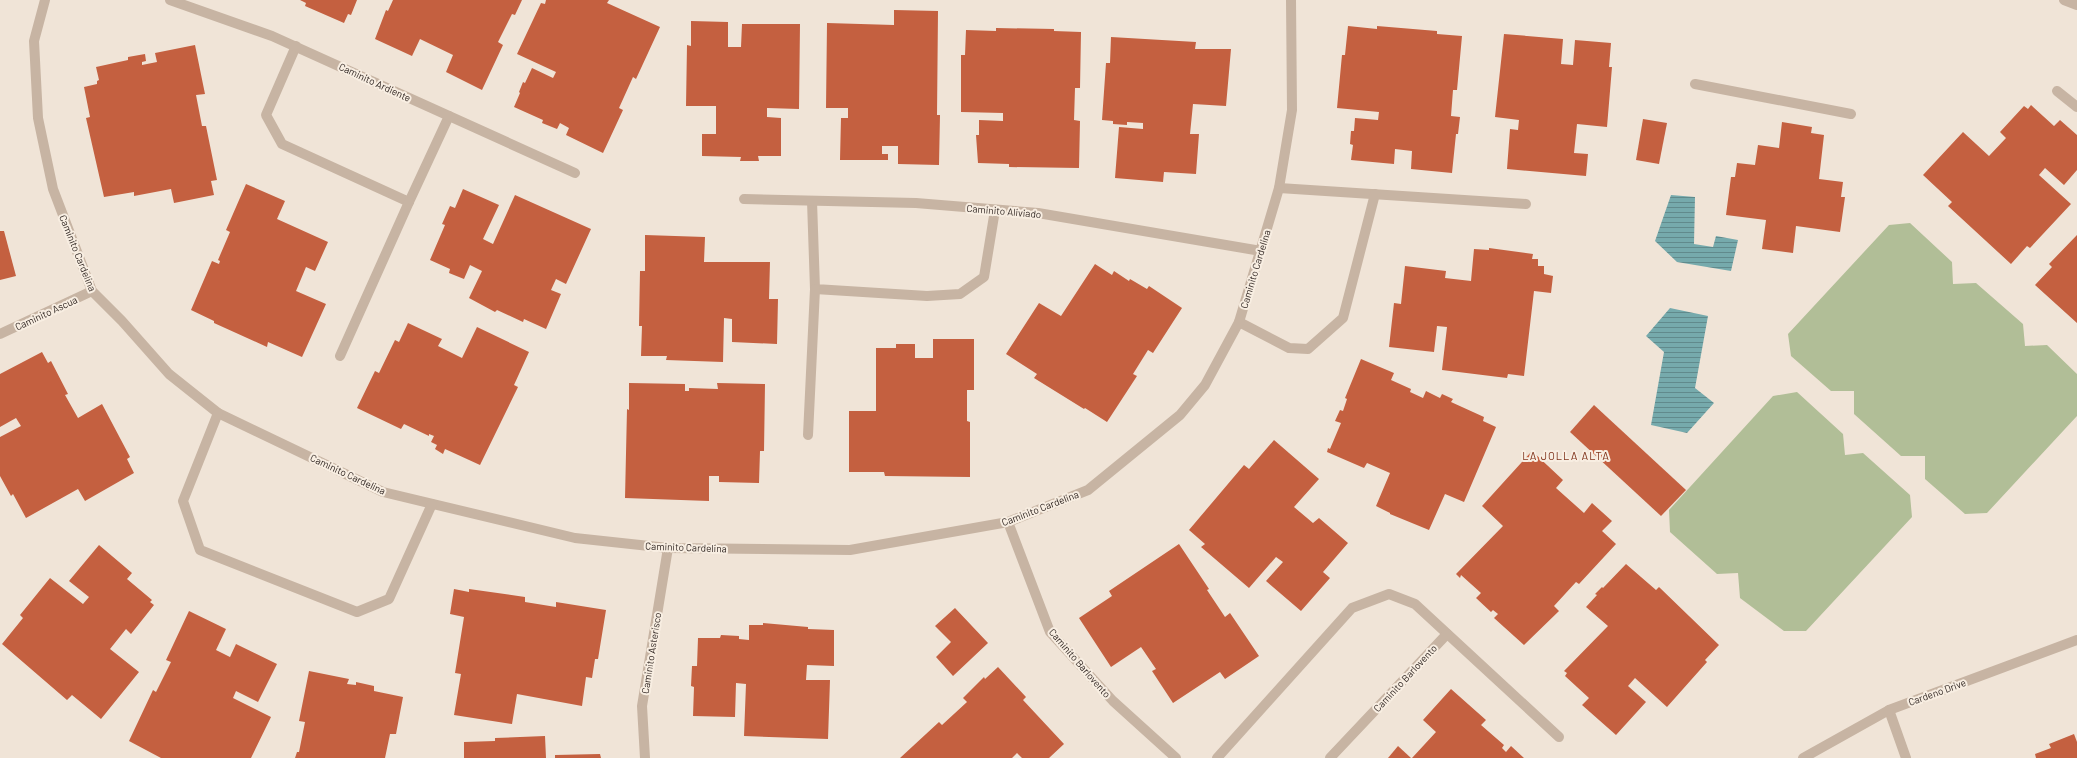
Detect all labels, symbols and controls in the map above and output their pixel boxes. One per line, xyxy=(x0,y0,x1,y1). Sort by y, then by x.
street label: Caminito Ardiente xyxy=(337,60,413,104)
street label: Caminito Aliviado xyxy=(966,202,1042,220)
street label: Caminito Cardelina xyxy=(57,213,99,293)
street label: Caminito Cardelina xyxy=(1237,228,1273,310)
street label: Caminito Ascua xyxy=(13,293,79,333)
district label: LA JOLLA ALTA xyxy=(1522,449,1610,462)
street label: Caminito Cardelina xyxy=(308,451,388,497)
street label: Caminito Cardelina xyxy=(1000,488,1080,528)
street label: Caminito Cardelina xyxy=(645,540,727,554)
street label: Caminito Asterisco xyxy=(639,612,663,694)
street label: Caminito Barlovento xyxy=(1047,626,1113,700)
street label: Caminito Barlovento xyxy=(1371,642,1439,714)
street label: Cardeno Drive xyxy=(1907,676,1967,708)

